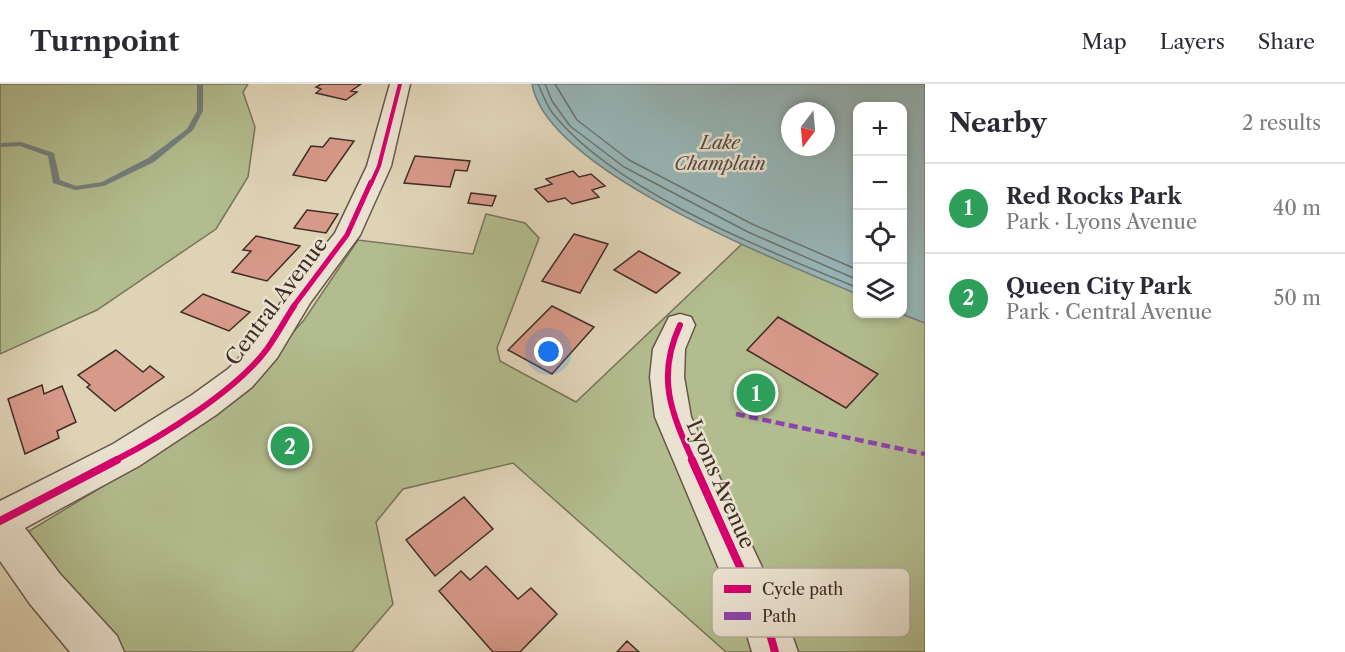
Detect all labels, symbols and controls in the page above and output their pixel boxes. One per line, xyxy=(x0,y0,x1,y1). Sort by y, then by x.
text: Turnpoint xyxy=(30,24,179,58)
text: Map xyxy=(1082,29,1127,54)
text: Layers xyxy=(1160,29,1225,54)
text: Share xyxy=(1258,29,1315,54)
north arrow xyxy=(781,102,835,156)
map controls xyxy=(853,102,907,318)
button: + xyxy=(853,102,907,156)
text: Nearby xyxy=(949,107,1047,139)
text: 2 results xyxy=(1242,111,1321,135)
water label: Lake Champlain xyxy=(674,132,766,175)
button: − xyxy=(853,156,907,210)
text: Red Rocks Park xyxy=(1006,183,1182,210)
text: 1 xyxy=(964,196,973,220)
text: 40 m xyxy=(1273,196,1321,220)
button: locate xyxy=(853,210,907,264)
text: Park · Lyons Avenue xyxy=(1006,210,1197,234)
street label: Central Avenue xyxy=(220,232,332,370)
button: layers xyxy=(853,264,907,318)
text: Queen City Park xyxy=(1006,273,1192,300)
text: 2 xyxy=(963,286,974,310)
text: 50 m xyxy=(1274,286,1321,310)
text: Park · Central Avenue xyxy=(1006,300,1212,324)
your location xyxy=(534,337,563,366)
pin: 1 xyxy=(736,370,776,416)
street label: Lyons Avenue xyxy=(681,416,761,552)
pin: 2 xyxy=(270,424,310,469)
legend xyxy=(712,568,910,637)
text: Cycle path xyxy=(762,579,843,599)
text: Path xyxy=(762,606,796,626)

